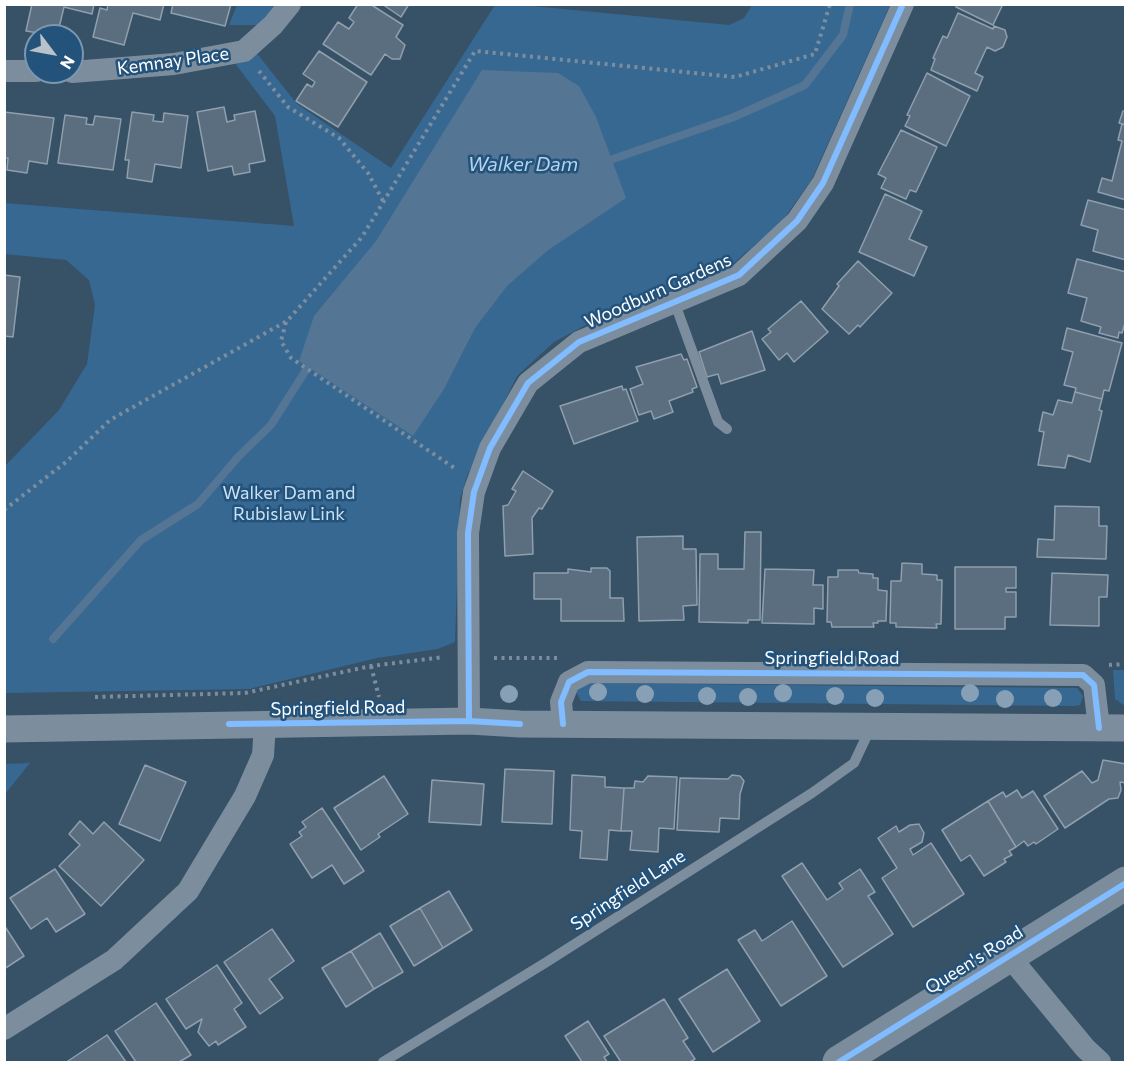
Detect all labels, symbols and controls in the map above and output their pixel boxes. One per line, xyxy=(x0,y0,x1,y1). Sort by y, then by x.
north arrow xyxy=(24,24,84,84)
street label: Kemnay Place xyxy=(116,42,230,80)
text: N xyxy=(57,53,79,73)
water label: Walker Dam xyxy=(468,152,578,176)
street label: Woodburn Gardens xyxy=(581,249,735,333)
park label: Walker Dam and Rubislaw Link xyxy=(223,482,355,524)
street label: Springfield Road xyxy=(765,647,899,669)
street label: Springfield Road xyxy=(270,696,406,720)
street label: Springfield Lane xyxy=(567,845,689,935)
street label: Queen's Road xyxy=(921,921,1027,999)

